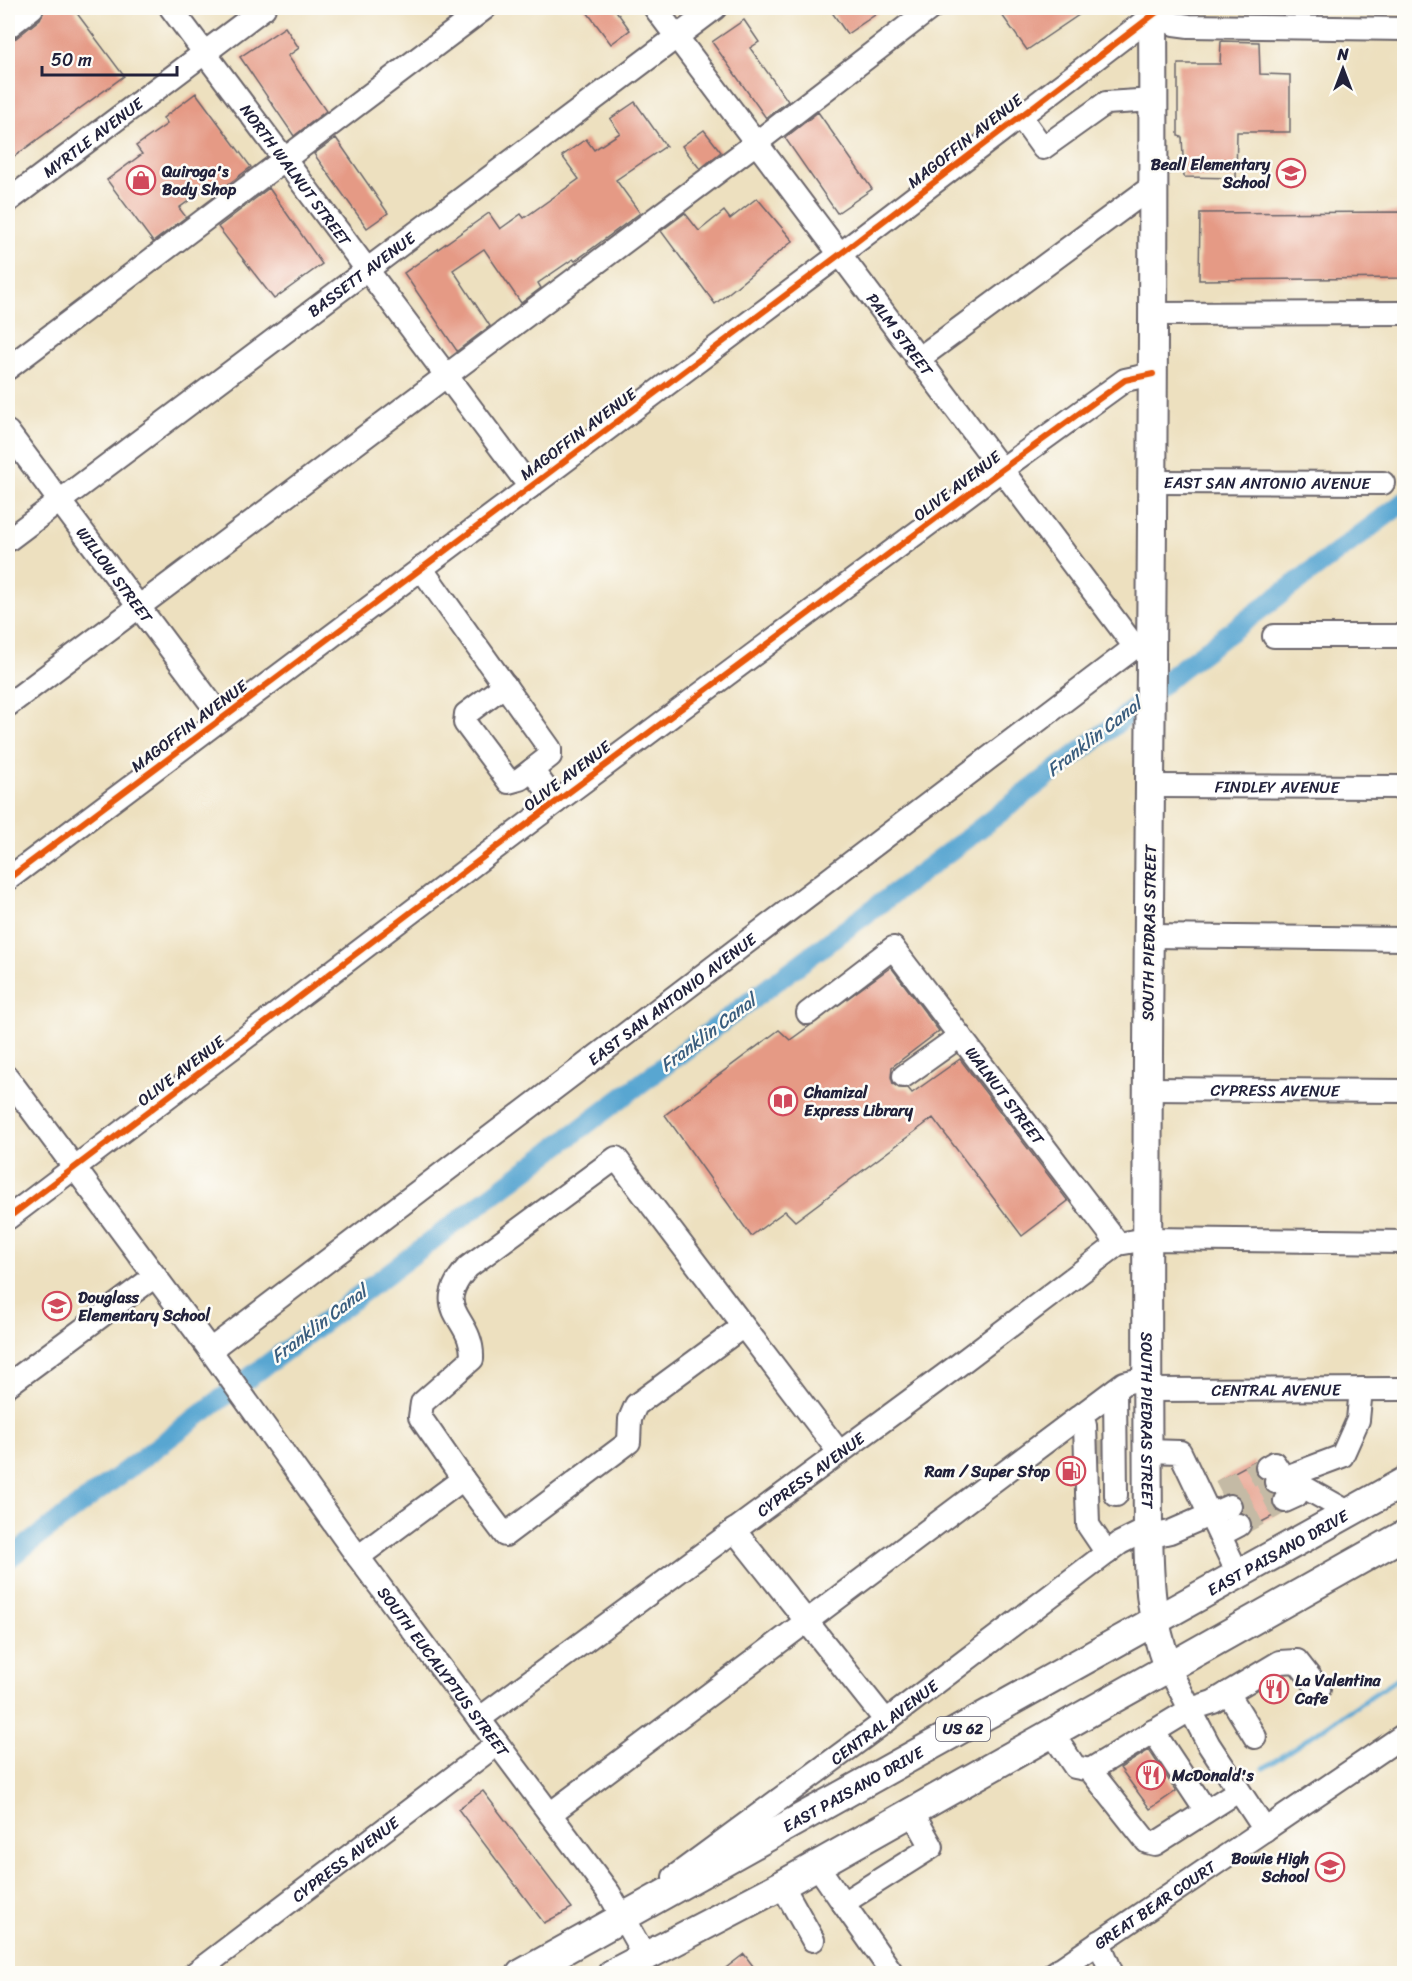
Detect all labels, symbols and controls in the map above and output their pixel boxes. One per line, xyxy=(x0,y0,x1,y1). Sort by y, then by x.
scale bar xyxy=(42,39,177,77)
north arrow xyxy=(1313,39,1373,99)
text: N xyxy=(1336,40,1349,69)
text: 50 m xyxy=(51,44,92,76)
street label: MAGOFFIN AVENUE xyxy=(901,86,1030,196)
street label: MYRTLE AVENUE xyxy=(36,89,150,185)
street label: NORTH WALNUT STREET xyxy=(233,97,360,253)
place label: Beall Elementary School xyxy=(1151,150,1271,197)
place label: Quiroga's Body Shop xyxy=(161,157,237,204)
school or university icon: Beall Elementary School xyxy=(1275,157,1307,189)
shop icon: Quiroga's Body Shop xyxy=(125,164,157,196)
street label: BASSETT AVENUE xyxy=(301,223,422,325)
street label: PALM STREET xyxy=(859,286,942,383)
street label: MAGOFFIN AVENUE xyxy=(513,379,644,488)
street label: OLIVE AVENUE xyxy=(907,442,1008,529)
street label: EAST SAN ANTONIO AVENUE xyxy=(1164,468,1371,497)
street label: WILLOW STREET xyxy=(69,520,161,630)
street label: MAGOFFIN AVENUE xyxy=(124,671,255,780)
water label: Franklin Canal xyxy=(1039,687,1152,785)
street label: OLIVE AVENUE xyxy=(517,732,618,819)
street label: FINDLEY AVENUE xyxy=(1215,772,1340,801)
street label: SOUTH PIEDRAS STREET xyxy=(1133,843,1165,1021)
street label: EAST SAN ANTONIO AVENUE xyxy=(581,924,764,1073)
water label: Franklin Canal xyxy=(653,984,766,1080)
street label: OLIVE AVENUE xyxy=(131,1027,232,1114)
street label: WALNUT STREET xyxy=(958,1040,1053,1152)
street label: CYPRESS AVENUE xyxy=(1210,1075,1341,1105)
place label: Chamizal Express Library xyxy=(803,1078,914,1125)
library icon: Chamizal Express Library xyxy=(767,1085,799,1117)
water label: Franklin Canal xyxy=(264,1275,377,1371)
place label: Douglass Elementary School xyxy=(78,1283,211,1330)
school or university icon: Douglass Elementary School xyxy=(41,1290,73,1322)
street label: SOUTH PIEDRAS STREET xyxy=(1133,1332,1162,1510)
street label: CENTRAL AVENUE xyxy=(1211,1375,1342,1404)
street label: CYPRESS AVENUE xyxy=(750,1424,872,1524)
fuel station icon: Ram / Super Stop xyxy=(1055,1455,1087,1487)
place label: Ram / Super Stop xyxy=(924,1457,1051,1486)
street label: EAST PAISANO DRIVE xyxy=(1201,1501,1355,1604)
street label: SOUTH EUCALYPTUS STREET xyxy=(370,1580,518,1764)
place label: La Valentina Cafe xyxy=(1294,1666,1382,1713)
street label: CENTRAL AVENUE xyxy=(824,1671,945,1772)
restaurant icon: La Valentina Cafe xyxy=(1258,1673,1290,1705)
road number: US 62 xyxy=(936,1717,990,1741)
street label: EAST PAISANO DRIVE xyxy=(777,1737,930,1840)
restaurant icon: McDonald's xyxy=(1135,1759,1167,1791)
place label: McDonald's xyxy=(1171,1761,1254,1790)
street label: CYPRESS AVENUE xyxy=(285,1808,406,1910)
place label: Bowie High School xyxy=(1231,1844,1310,1891)
school or university icon: Bowie High School xyxy=(1314,1851,1346,1883)
street label: GREAT BEAR COURT xyxy=(1087,1852,1223,1957)

